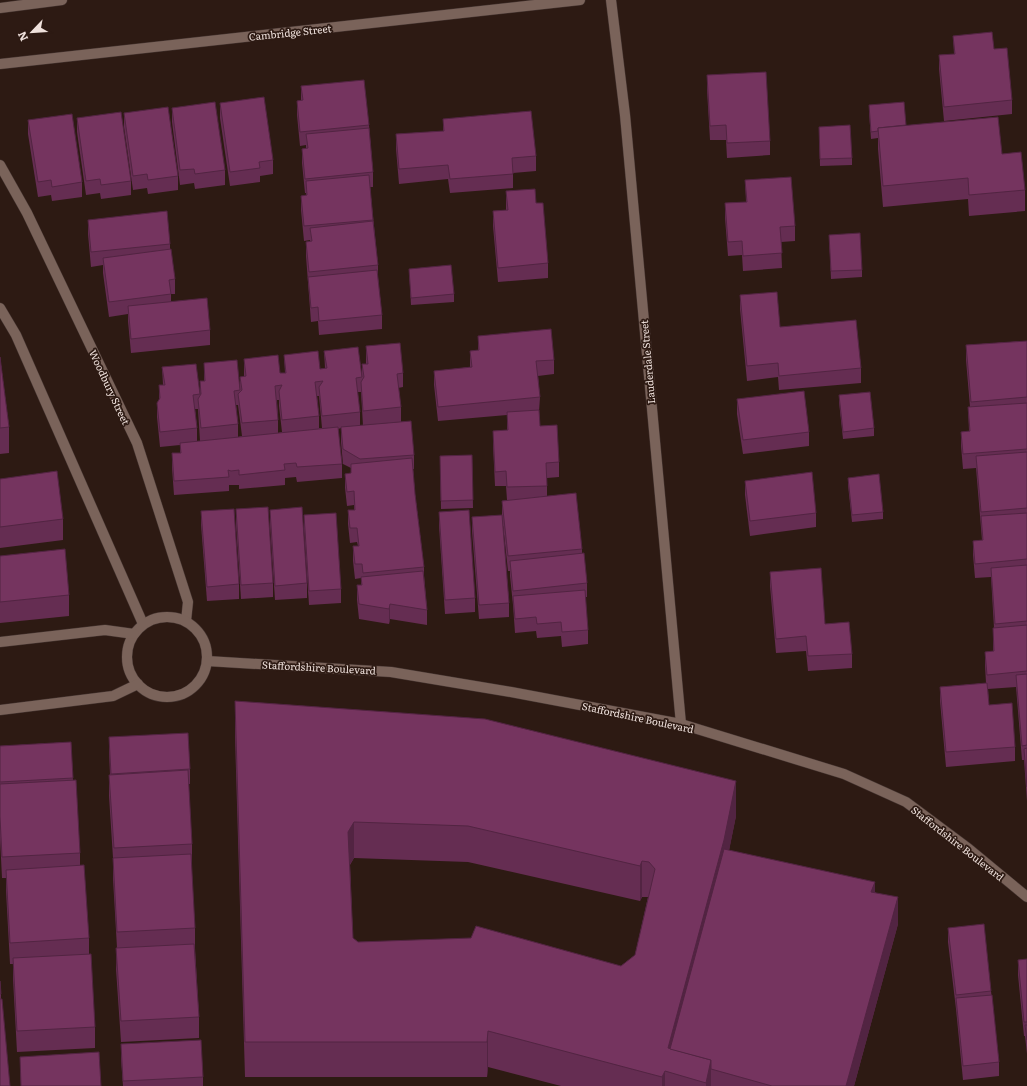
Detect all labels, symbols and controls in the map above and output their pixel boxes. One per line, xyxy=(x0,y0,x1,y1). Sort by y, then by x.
north arrow xyxy=(12,12,52,52)
street label: Cambridge Street xyxy=(248,20,332,44)
text: N xyxy=(13,29,31,44)
street label: Lauderdale Street xyxy=(636,319,658,405)
street label: Woodbury Street xyxy=(86,347,134,427)
street label: Staffordshire Boulevard xyxy=(262,657,376,677)
street label: Staffordshire Boulevard xyxy=(581,698,695,736)
street label: Staffordshire Boulevard xyxy=(908,802,1008,884)

